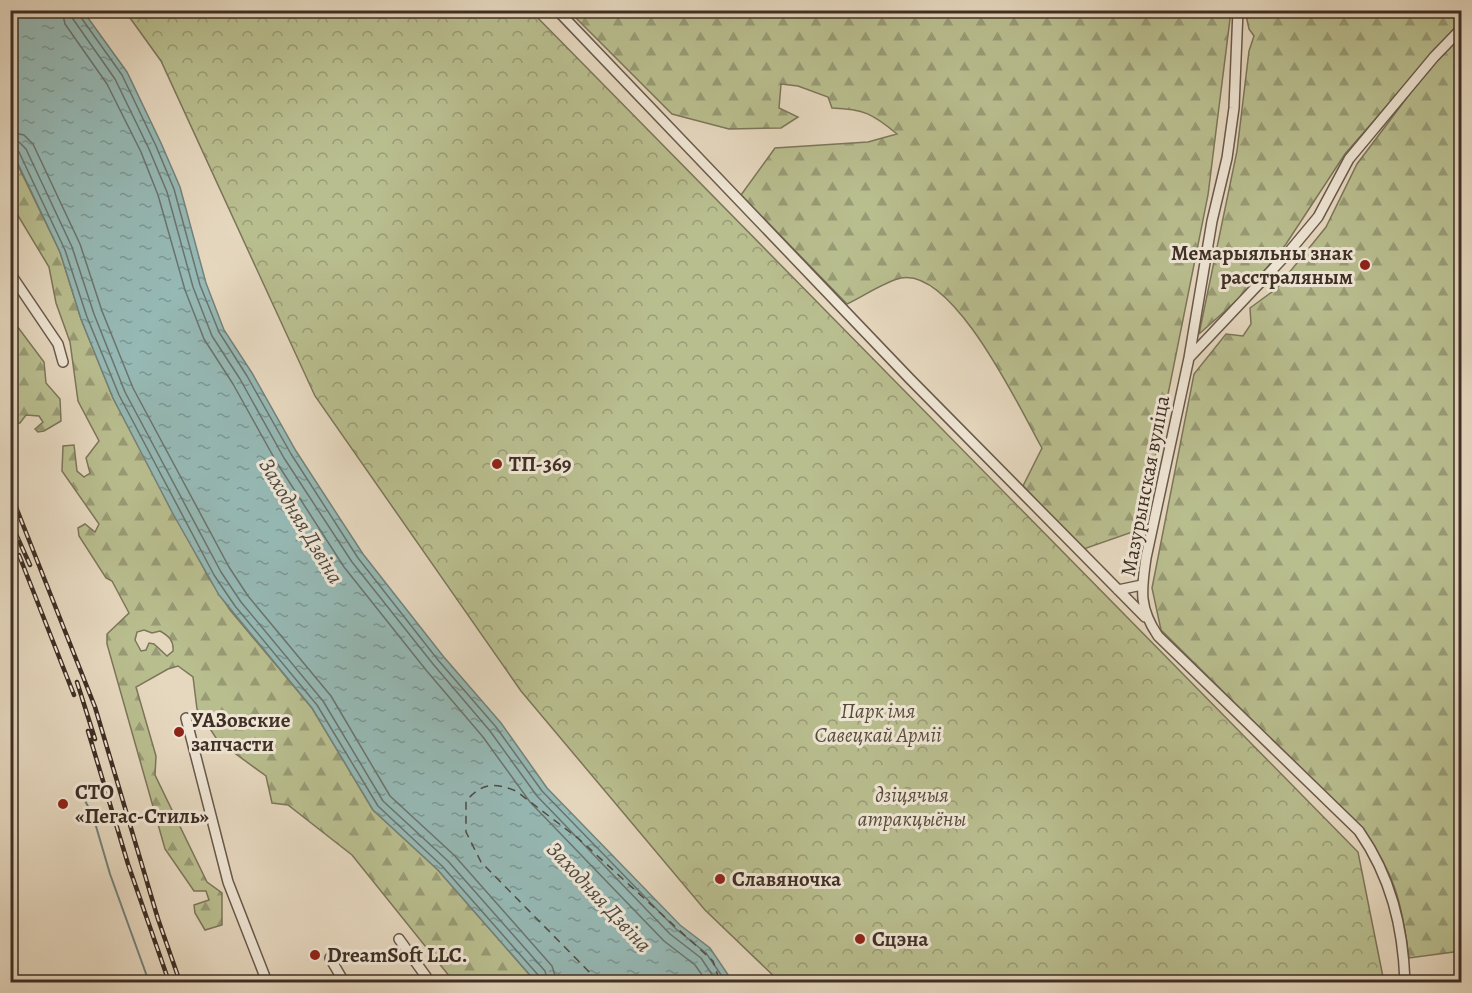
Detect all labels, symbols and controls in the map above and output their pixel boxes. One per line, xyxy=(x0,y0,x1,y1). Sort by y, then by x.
place label: Мемарыяльны знак расстраляным xyxy=(1171,239,1353,291)
marker: Мемарыяльны знак расстраляным xyxy=(1358,258,1372,272)
street label: Мазурынская вуліца xyxy=(1114,393,1176,579)
place label: ТП-369 xyxy=(509,450,572,478)
water label: Заходняя Дзвіна xyxy=(252,452,350,590)
marker: ТП-369 xyxy=(490,457,504,471)
park label: Парк імя Савецкай Арміі xyxy=(814,697,942,749)
place label: УАЗовские запчасти xyxy=(191,706,291,758)
marker: УАЗовские запчасти xyxy=(172,725,186,739)
place label: СТО «Пегас-Стиль» xyxy=(75,778,209,830)
park label: дзіцячыя атракцыёны xyxy=(858,781,967,833)
marker: СТО «Пегас-Стиль» xyxy=(56,797,70,811)
water label: Заходняя Дзвіна xyxy=(540,835,658,959)
place label: Славяночка xyxy=(732,865,841,893)
marker: Славяночка xyxy=(713,872,727,886)
place label: Сцэна xyxy=(872,925,929,953)
marker: Сцэна xyxy=(853,932,867,946)
place label: DreamSoft LLC. xyxy=(327,941,467,969)
marker: DreamSoft LLC. xyxy=(308,948,322,962)

